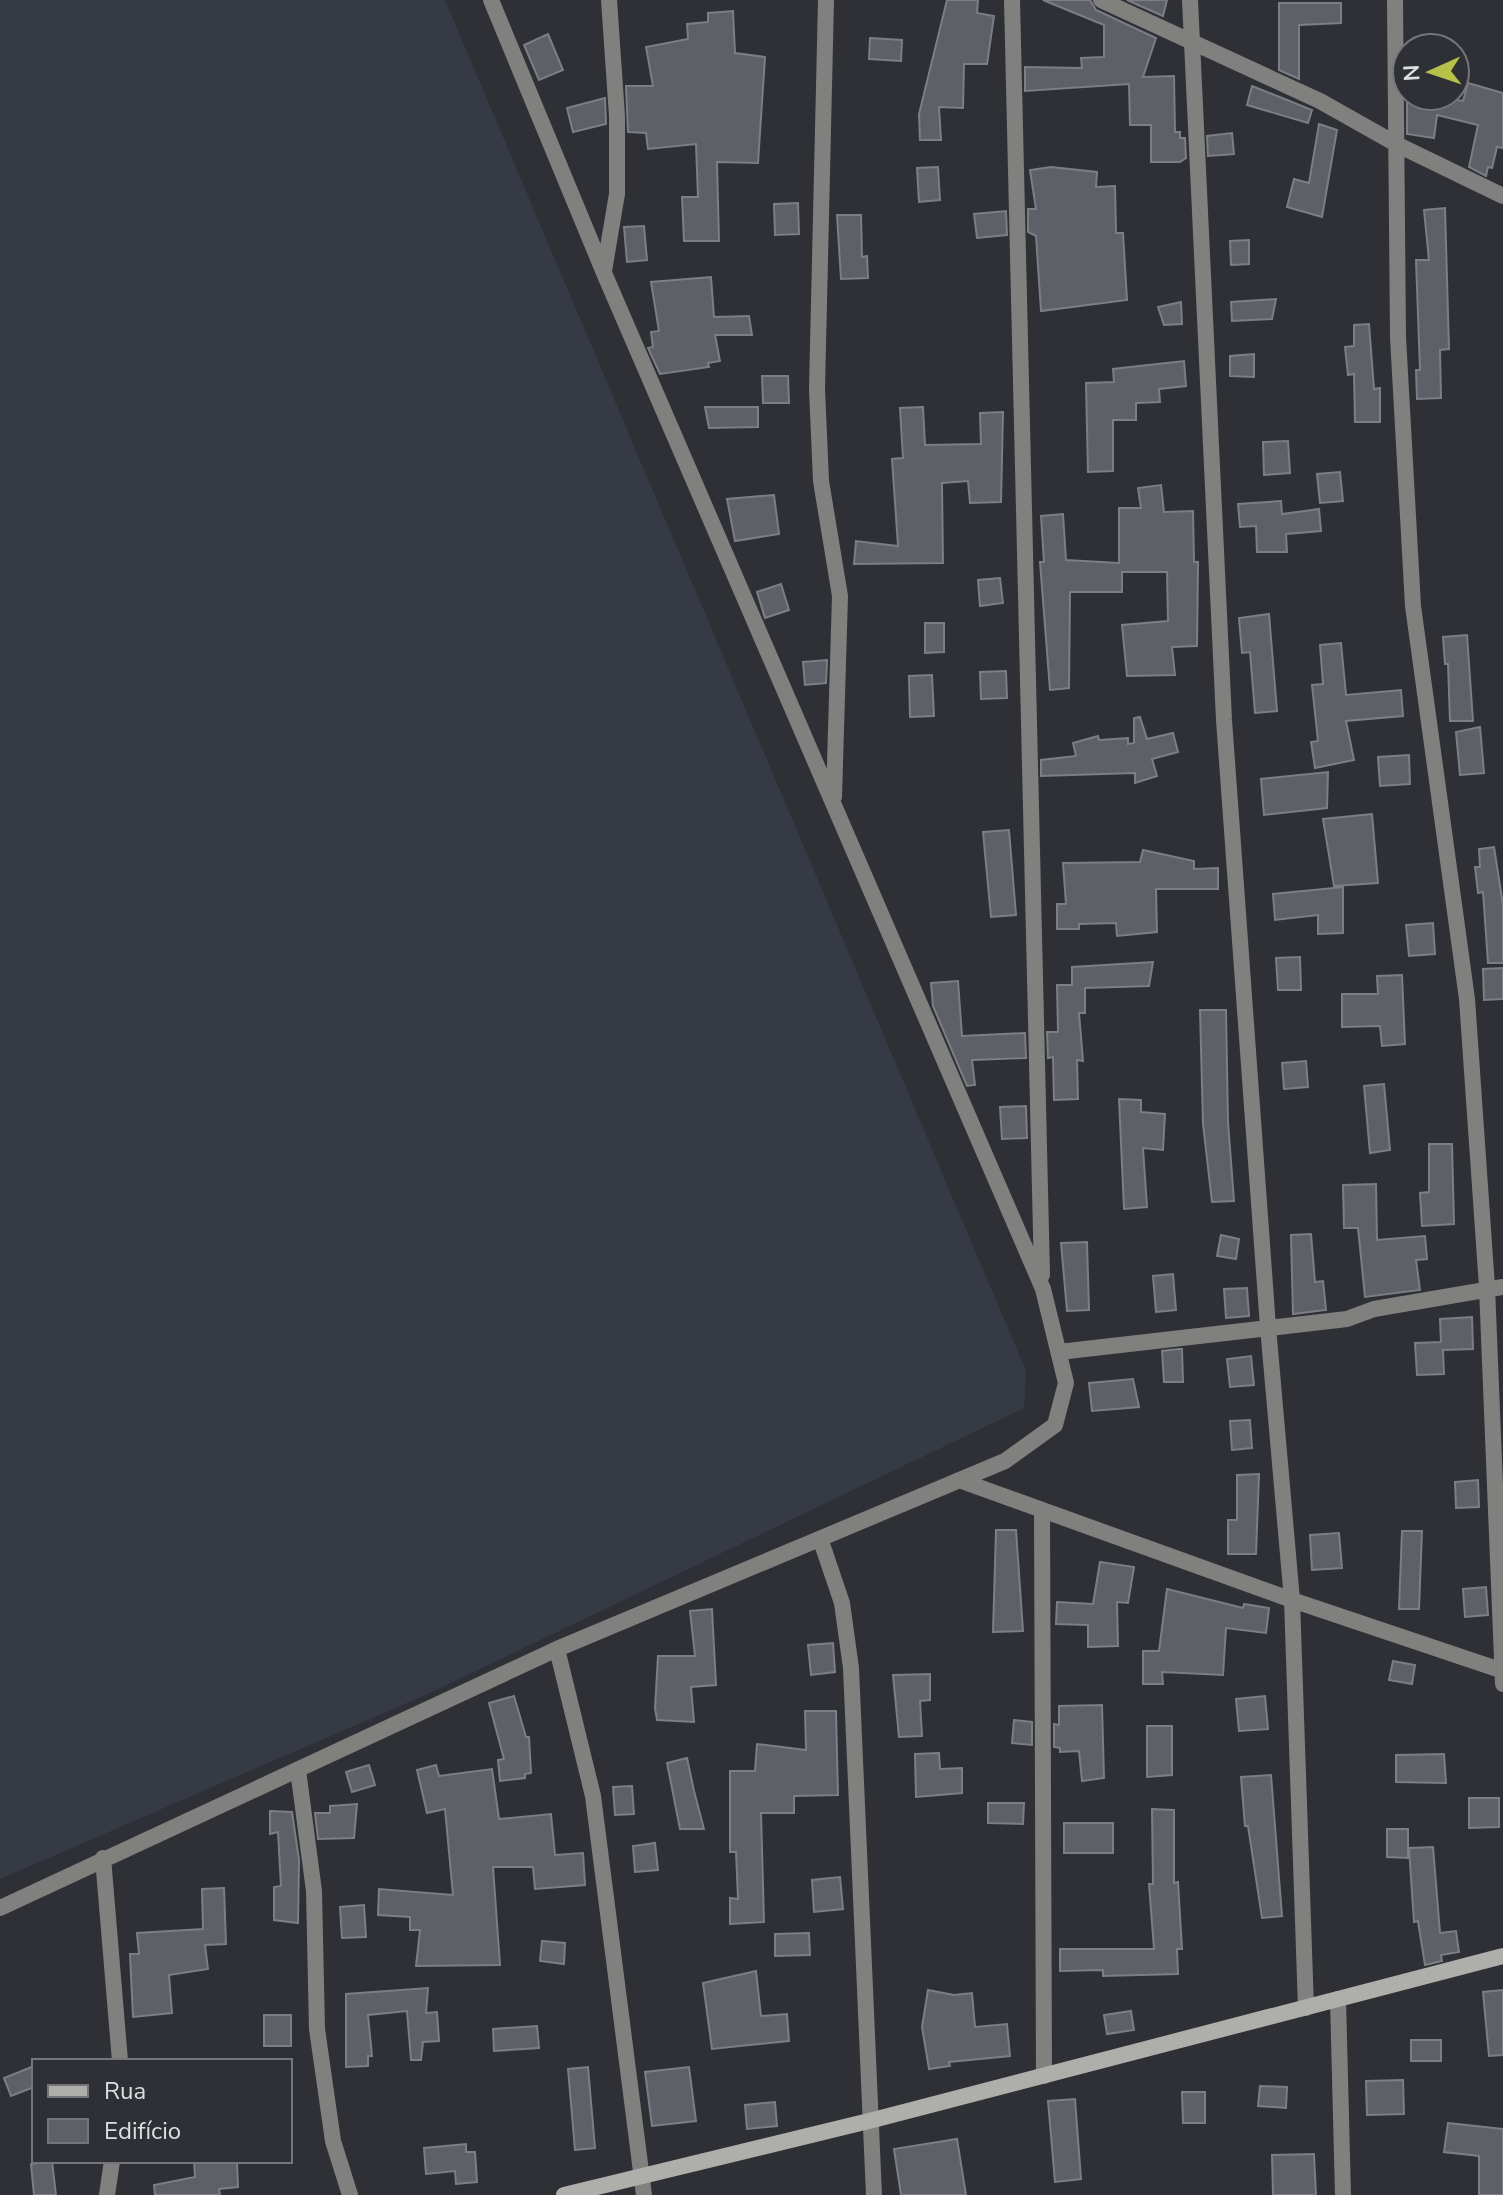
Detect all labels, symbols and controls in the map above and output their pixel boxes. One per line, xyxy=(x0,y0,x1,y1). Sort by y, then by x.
north arrow xyxy=(1391,32,1471,112)
text: N xyxy=(1397,64,1427,82)
legend xyxy=(32,2059,292,2163)
text: Rua xyxy=(104,2075,146,2107)
text: Edifício xyxy=(104,2115,181,2147)

